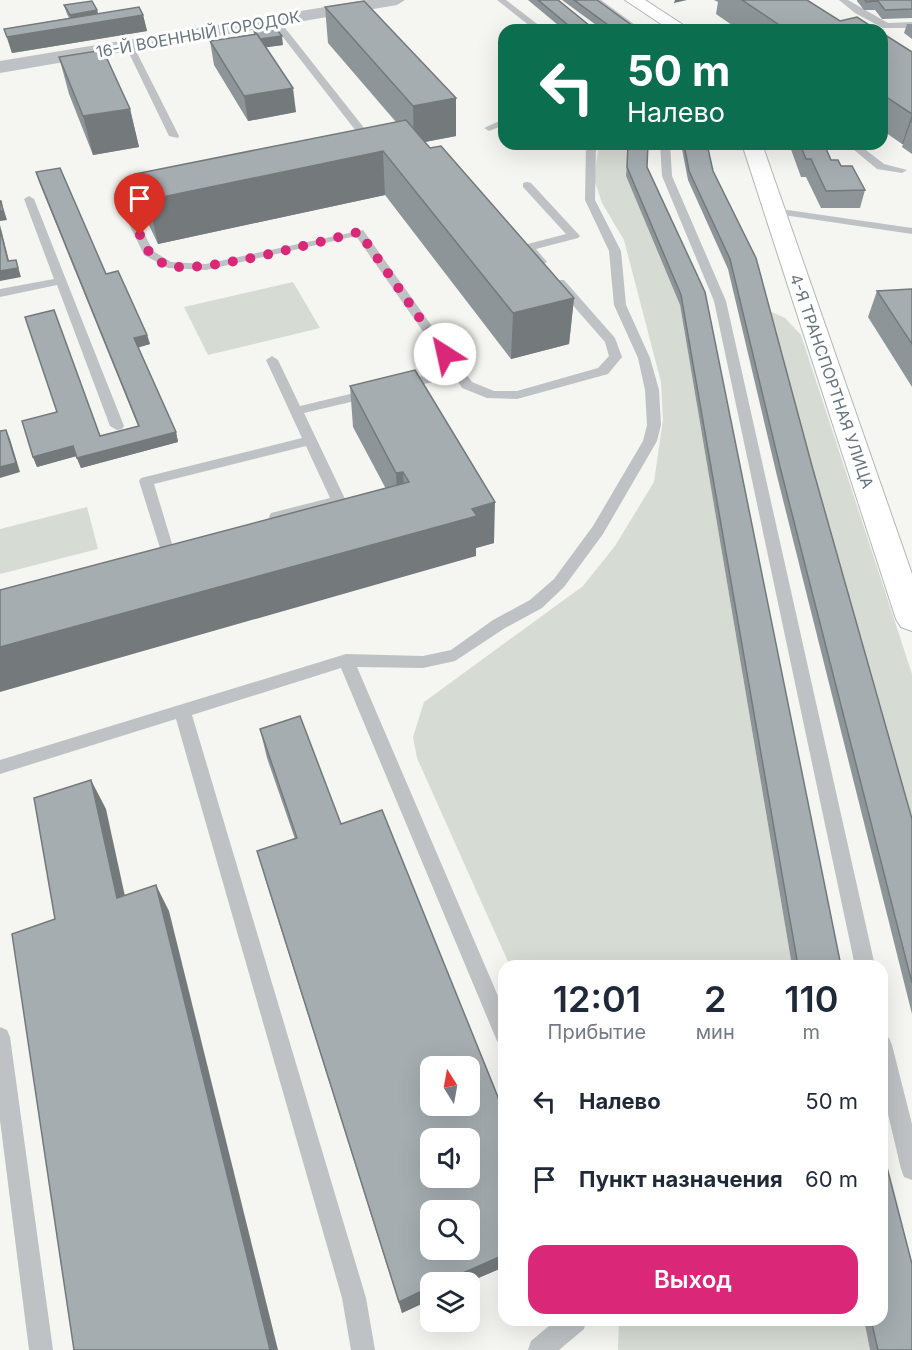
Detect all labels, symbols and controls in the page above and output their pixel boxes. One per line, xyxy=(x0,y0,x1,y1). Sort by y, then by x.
street label: 16-Й ВОЕННЫЙ ГОРОДОК xyxy=(94,6,302,62)
text: 50 m xyxy=(627,45,730,96)
icon: left xyxy=(528,48,606,126)
text: Налево xyxy=(627,96,725,129)
pin xyxy=(114,173,165,235)
icon: arrive xyxy=(123,182,156,215)
street label: 4-Я ТРАНСПОРТНАЯ УЛИЦА xyxy=(786,271,878,491)
position arrow xyxy=(413,322,477,386)
text: 12:01 xyxy=(553,977,641,1021)
text: 2 xyxy=(704,977,726,1021)
text: 110 xyxy=(784,977,838,1021)
text: Прибытие xyxy=(548,1020,646,1044)
text: мин xyxy=(696,1020,735,1044)
text: m xyxy=(803,1020,820,1044)
north arrow xyxy=(420,1056,480,1116)
map controls xyxy=(420,1056,480,1332)
icon: left xyxy=(528,1085,561,1118)
text: Налево xyxy=(579,1088,661,1114)
text: 50 m xyxy=(805,1088,858,1114)
button: sound xyxy=(420,1128,480,1188)
icon: arrive xyxy=(528,1163,561,1196)
text: Пункт назначения xyxy=(579,1166,783,1192)
text: 60 m xyxy=(805,1166,858,1192)
button: search xyxy=(420,1200,480,1260)
button: Выход xyxy=(528,1245,858,1314)
button: layers xyxy=(420,1272,480,1332)

